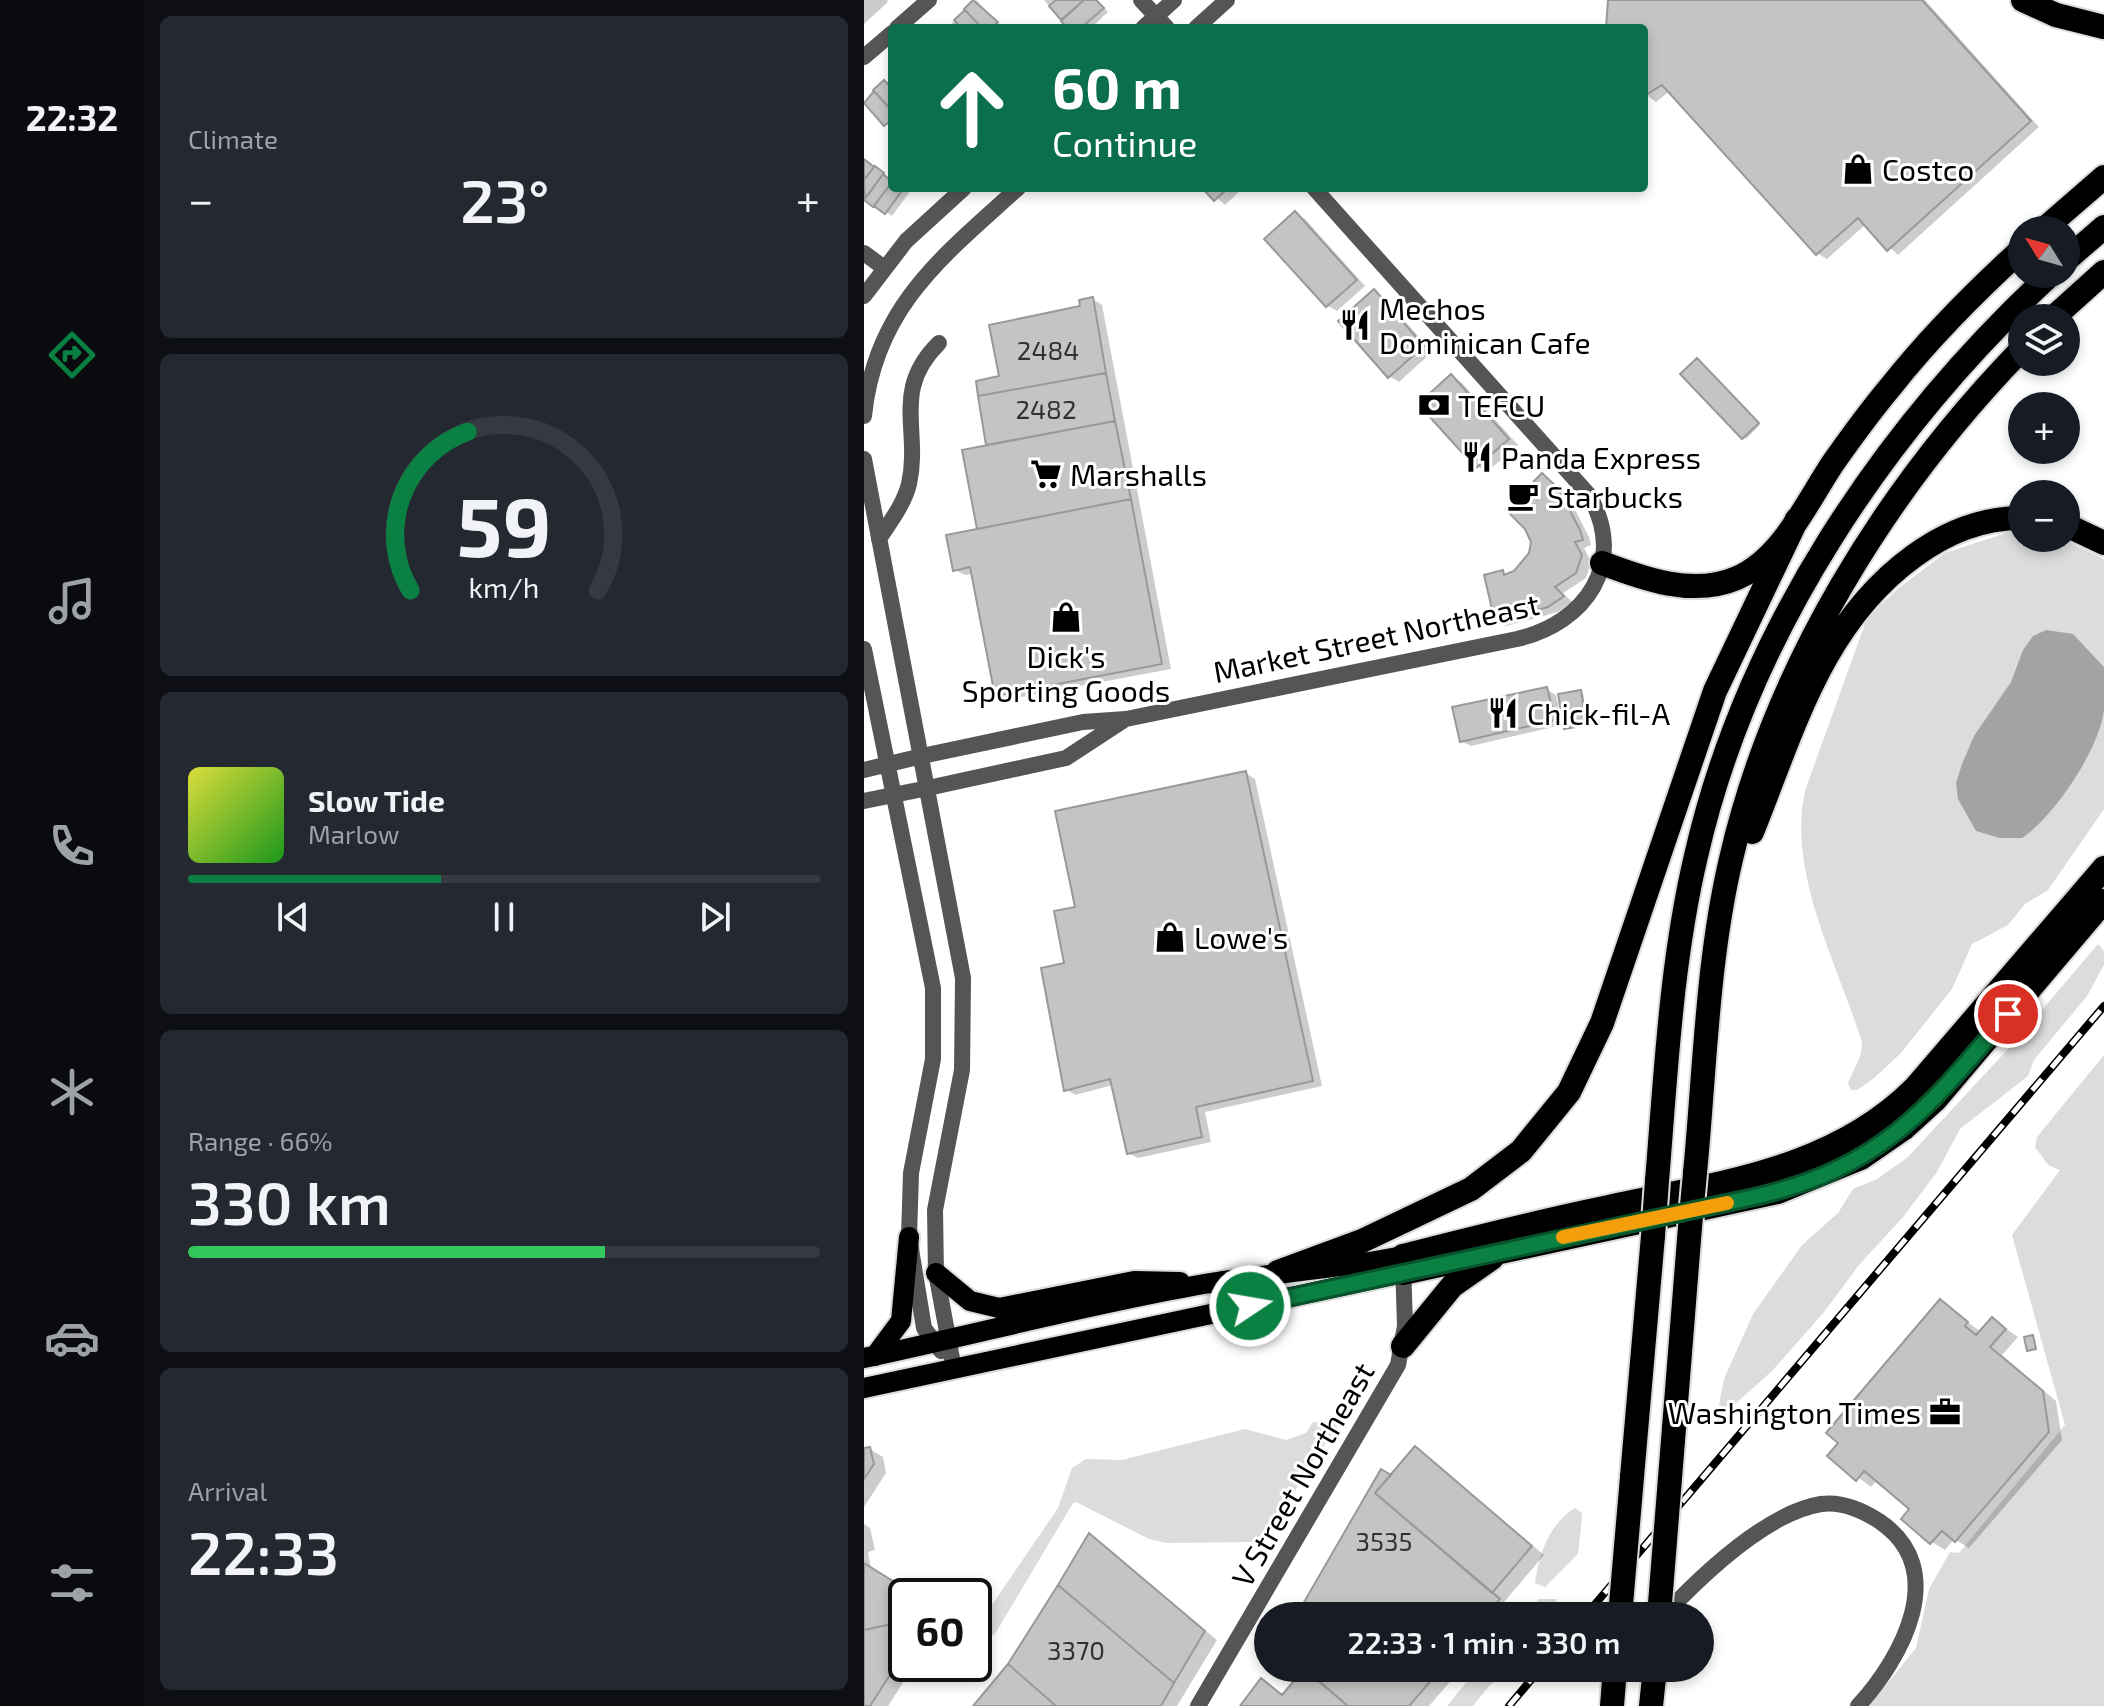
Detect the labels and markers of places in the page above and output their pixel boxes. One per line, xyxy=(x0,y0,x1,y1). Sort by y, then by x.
place label: Costco xyxy=(1882,151,1974,187)
shop icon: Costco xyxy=(1841,152,1875,186)
place label: Mechos Dominican Cafe xyxy=(1379,290,1591,360)
restaurant icon: Mechos Dominican Cafe xyxy=(1338,308,1372,342)
place label: TEFCU xyxy=(1458,387,1545,423)
bank icon: TEFCU xyxy=(1417,388,1451,422)
place label: Panda Express xyxy=(1501,439,1701,475)
restaurant icon: Panda Express xyxy=(1460,440,1494,474)
place label: Marshalls xyxy=(1070,456,1207,492)
supermarket icon: Marshalls xyxy=(1029,457,1063,491)
place label: Starbucks xyxy=(1547,478,1683,514)
cafe icon: Starbucks xyxy=(1506,479,1540,513)
shop icon: Dick's Sporting Goods xyxy=(1049,600,1083,634)
place label: Dick's Sporting Goods xyxy=(962,638,1170,708)
place label: Chick-fil-A xyxy=(1527,695,1670,731)
restaurant icon: Chick-fil-A xyxy=(1486,696,1520,730)
place label: Lowe's xyxy=(1194,919,1288,955)
shop icon: Lowe's xyxy=(1153,920,1187,954)
pin xyxy=(1974,980,2042,1048)
place label: Washington Times xyxy=(1668,1394,1921,1430)
office icon: Washington Times xyxy=(1928,1395,1962,1429)

